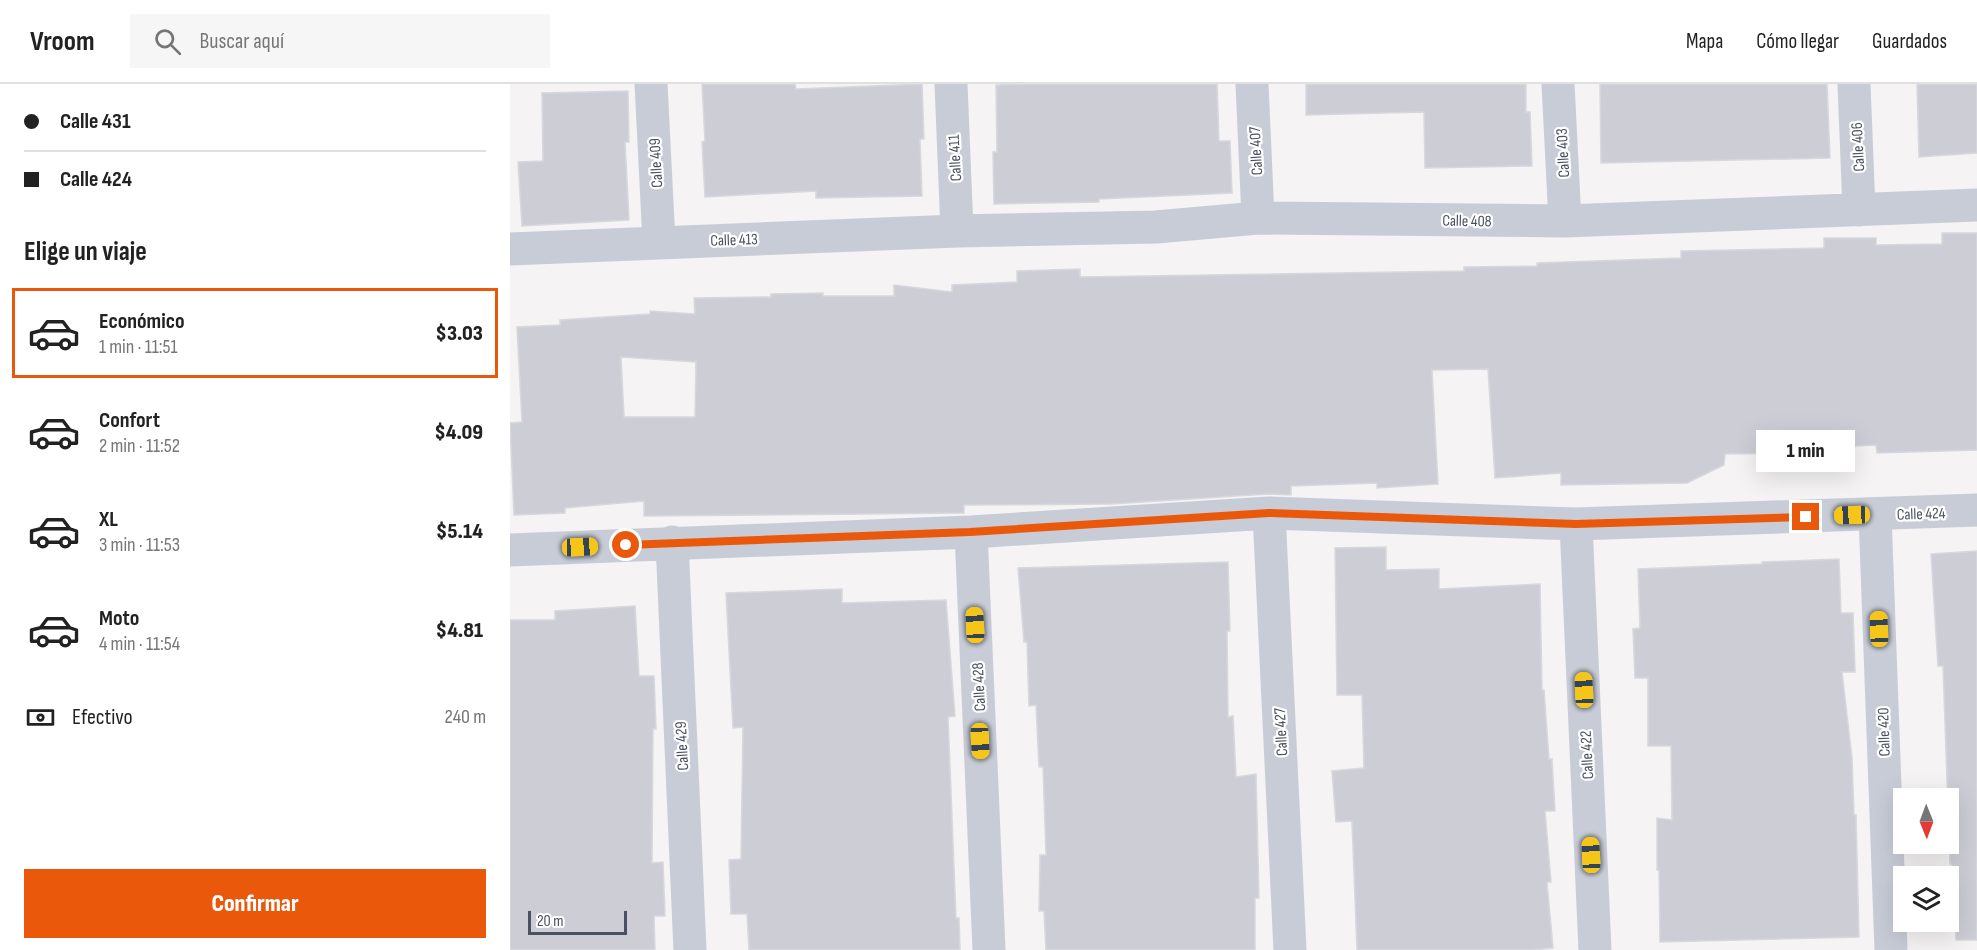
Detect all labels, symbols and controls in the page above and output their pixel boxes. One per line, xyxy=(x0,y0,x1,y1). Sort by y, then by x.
search box xyxy=(130,14,550,68)
text: Vroom xyxy=(30,25,94,58)
icon: search xyxy=(151,25,184,58)
text: Buscar aquí xyxy=(199,28,284,55)
text: Mapa xyxy=(1686,29,1723,54)
text: Cómo llegar xyxy=(1756,29,1839,54)
text: Guardados xyxy=(1872,29,1947,54)
text: Calle 431 xyxy=(60,108,131,135)
street label: Calle 406 xyxy=(1848,122,1869,172)
street label: Calle 407 xyxy=(1246,125,1267,176)
street label: Calle 403 xyxy=(1553,128,1574,178)
street label: Calle 411 xyxy=(945,134,966,182)
street label: Calle 409 xyxy=(646,138,667,188)
text: Calle 424 xyxy=(60,166,132,193)
street label: Calle 408 xyxy=(1442,212,1492,231)
street label: Calle 413 xyxy=(710,230,758,251)
text: Elige un viaje xyxy=(24,236,147,268)
icon: car xyxy=(27,306,81,360)
text: Económico xyxy=(99,308,185,335)
text: $3.03 xyxy=(436,320,483,347)
text: 1 min · 11:51 xyxy=(99,335,177,359)
icon: car xyxy=(27,405,81,459)
text: Confort xyxy=(99,407,160,434)
text: $4.09 xyxy=(434,419,483,446)
callout: 1 min xyxy=(1756,430,1856,472)
text: 2 min · 11:52 xyxy=(99,434,180,458)
text: 1 min xyxy=(1786,439,1825,463)
route end xyxy=(1792,503,1819,530)
icon: car xyxy=(27,504,81,558)
street label: Calle 424 xyxy=(1896,504,1946,525)
car xyxy=(1834,505,1870,525)
text: XL xyxy=(99,506,118,533)
text: $5.14 xyxy=(436,518,483,545)
route start xyxy=(612,531,639,558)
text: 3 min · 11:53 xyxy=(99,533,180,557)
car xyxy=(562,537,598,557)
icon: car xyxy=(27,603,81,657)
text: Moto xyxy=(99,605,139,632)
car xyxy=(965,607,985,643)
car xyxy=(1869,611,1889,647)
text: $4.81 xyxy=(436,617,483,644)
text: 4 min · 11:54 xyxy=(99,632,180,656)
street label: Calle 428 xyxy=(969,662,990,712)
car xyxy=(1574,672,1594,708)
icon: cash xyxy=(24,701,57,734)
text: Efectivo xyxy=(72,704,133,731)
text: 240 m xyxy=(445,705,486,729)
street label: Calle 427 xyxy=(1271,707,1292,757)
street label: Calle 420 xyxy=(1874,707,1895,757)
street label: Calle 429 xyxy=(672,721,693,771)
car xyxy=(970,723,990,759)
street label: Calle 422 xyxy=(1577,730,1598,780)
north arrow xyxy=(1893,788,1959,854)
map controls xyxy=(1893,788,1959,932)
car xyxy=(1581,837,1601,873)
button: layers xyxy=(1893,866,1959,932)
button: Confirmar xyxy=(24,869,486,938)
scale bar xyxy=(528,908,627,936)
text: 20 m xyxy=(537,912,564,931)

